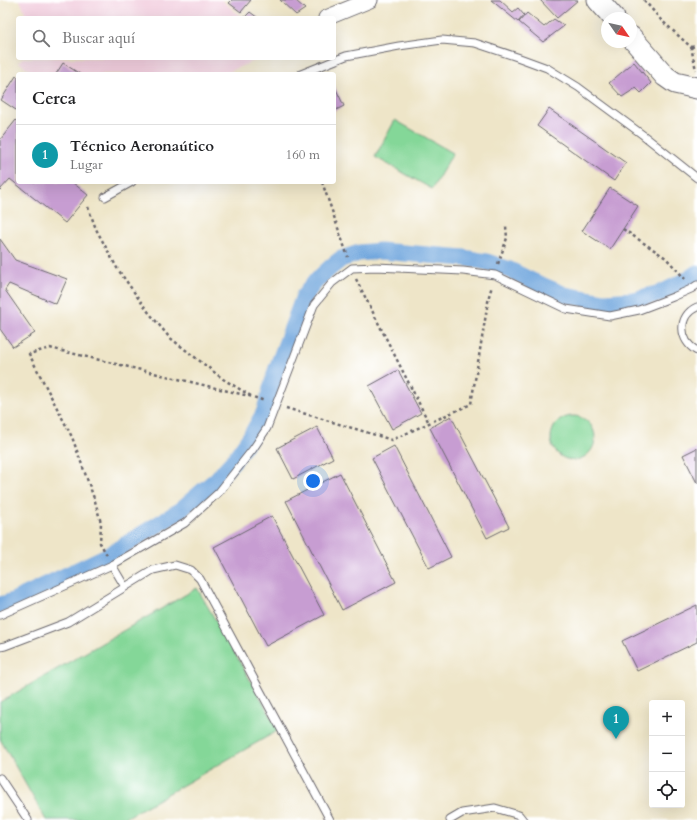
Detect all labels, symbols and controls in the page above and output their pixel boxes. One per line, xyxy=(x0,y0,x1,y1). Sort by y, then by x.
north arrow xyxy=(601,12,637,48)
search box xyxy=(16,16,336,60)
icon: search xyxy=(30,27,52,49)
text: Buscar aquí xyxy=(62,28,135,48)
text: Cerca xyxy=(32,87,76,110)
text: Técnico Aeronaútico xyxy=(70,136,214,156)
text: 1 xyxy=(42,146,48,164)
text: 160 m xyxy=(286,146,320,164)
text: Lugar xyxy=(70,156,103,174)
your location xyxy=(303,471,323,491)
map controls xyxy=(649,700,685,808)
button: + xyxy=(649,700,685,736)
pin: 1 xyxy=(603,706,629,739)
button: − xyxy=(649,736,685,772)
button: locate xyxy=(649,772,685,808)

